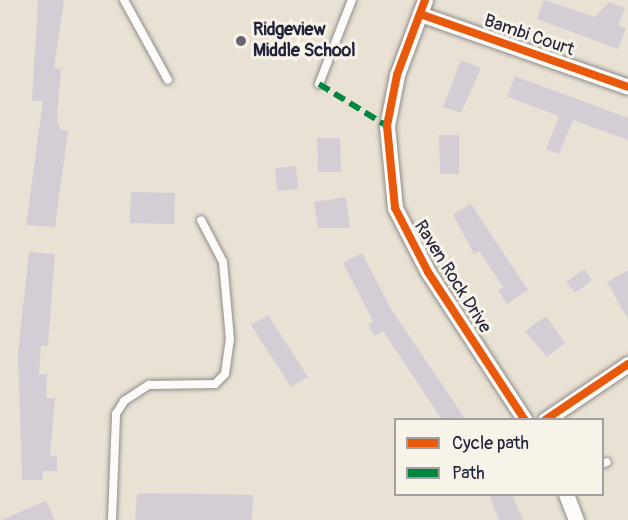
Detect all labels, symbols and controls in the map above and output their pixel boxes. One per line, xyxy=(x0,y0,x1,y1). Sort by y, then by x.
street label: Bambi Court xyxy=(481,10,577,62)
place label: Ridgeview Middle School xyxy=(253,20,356,63)
marker: Ridgeview Middle School xyxy=(234,34,248,48)
street label: Raven Rock Drive xyxy=(409,217,495,337)
legend xyxy=(394,418,604,496)
text: Cycle path xyxy=(452,432,529,455)
text: Path xyxy=(452,462,485,485)

